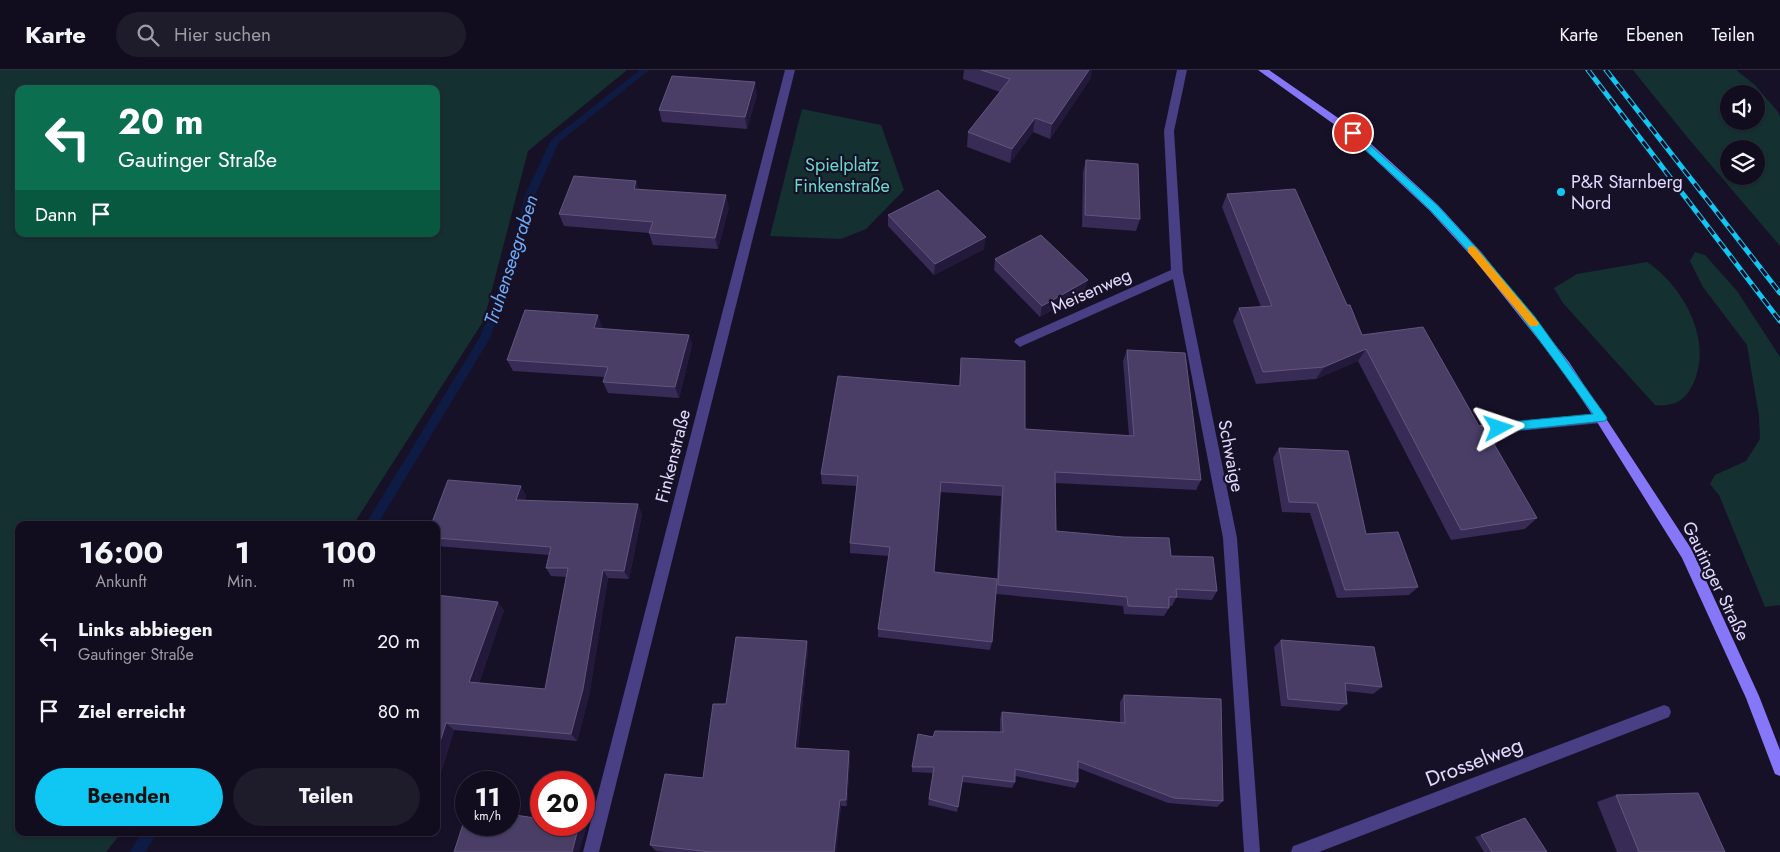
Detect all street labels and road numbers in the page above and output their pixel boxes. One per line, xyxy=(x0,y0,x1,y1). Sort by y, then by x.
street label: Meisenweg xyxy=(1046,262,1136,320)
street label: Finkenstraße xyxy=(649,407,697,505)
street label: Schwaige xyxy=(1211,418,1251,494)
street label: Gautinger Straße xyxy=(1676,517,1756,645)
street label: Drosselweg xyxy=(1421,730,1527,794)

